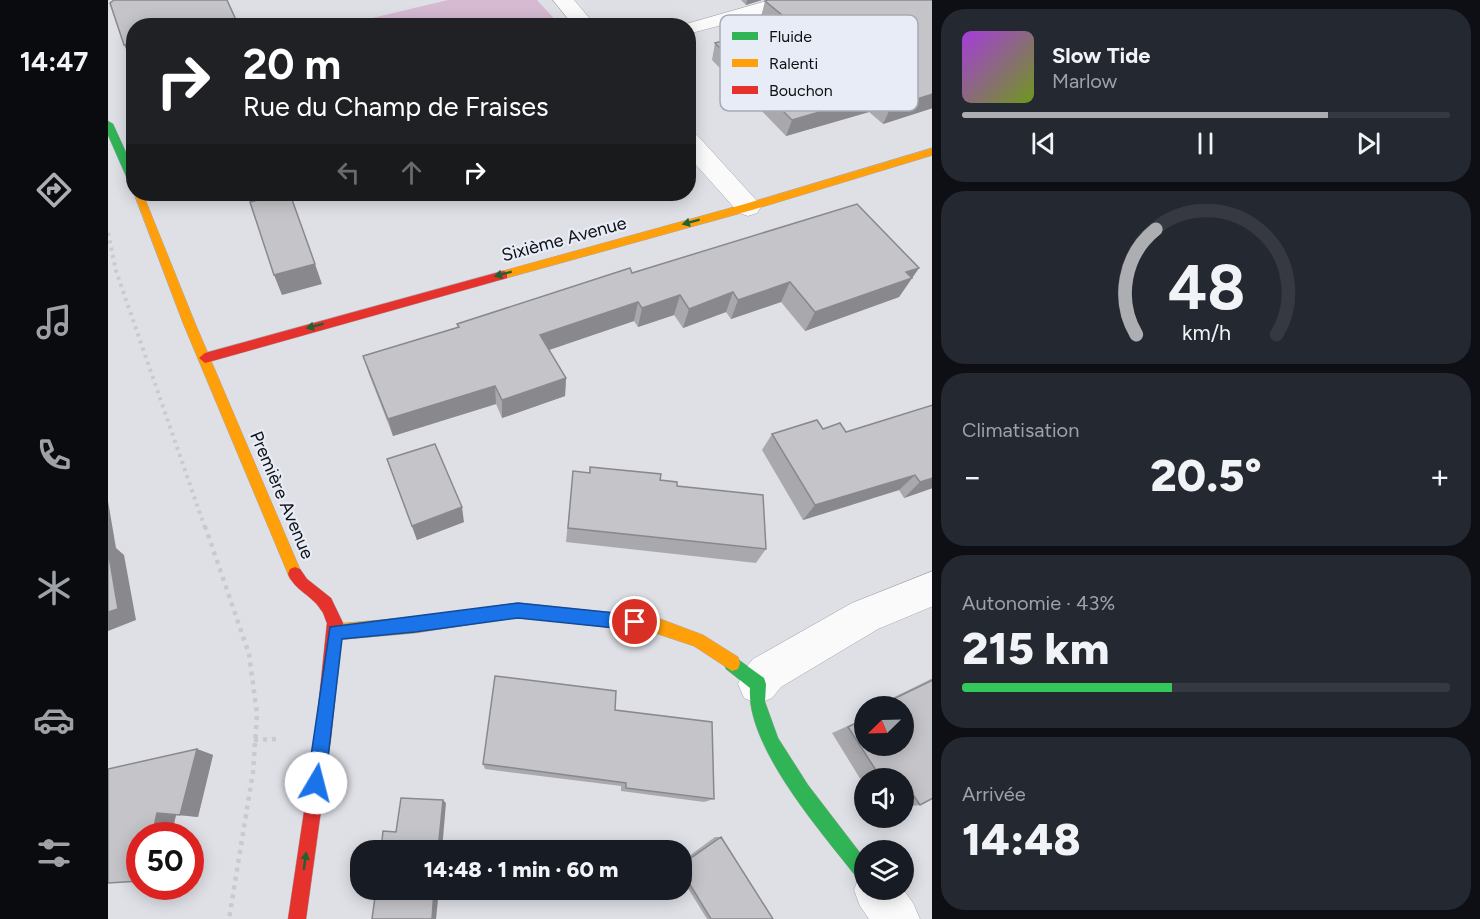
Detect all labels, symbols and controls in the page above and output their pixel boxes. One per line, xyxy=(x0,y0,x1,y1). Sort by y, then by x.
legend xyxy=(720,15,918,111)
text: Fluide xyxy=(769,27,812,46)
text: 20 m xyxy=(243,39,341,90)
icon: right xyxy=(144,42,222,120)
text: Slow Tide xyxy=(1052,42,1151,69)
text: 14:47 xyxy=(20,45,88,78)
text: Ralenti xyxy=(769,54,818,73)
text: Marlow xyxy=(1052,69,1117,93)
text: Bouchon xyxy=(769,81,833,100)
text: Rue du Champ de Fraises xyxy=(243,90,549,123)
icon: previous xyxy=(1027,127,1060,160)
icon: pause xyxy=(1189,127,1222,160)
icon: next xyxy=(1352,127,1385,160)
icon: left xyxy=(332,156,365,189)
icon: ahead xyxy=(395,156,428,189)
icon: right xyxy=(458,156,491,189)
icon: directions xyxy=(33,169,75,211)
street label: Sixième Avenue xyxy=(499,212,629,266)
one-way arrow xyxy=(682,218,700,228)
text: 48 xyxy=(1167,250,1245,325)
one-way arrow xyxy=(494,270,512,280)
icon: music xyxy=(33,301,75,343)
text: km/h xyxy=(1182,320,1230,345)
one-way arrow xyxy=(306,322,324,332)
text: Climatisation xyxy=(962,418,1079,442)
street label: Première Avenue xyxy=(245,428,319,562)
icon: phone xyxy=(33,434,75,476)
text: 20.5° xyxy=(1150,448,1262,502)
text: − xyxy=(962,457,983,496)
text: + xyxy=(1429,457,1450,496)
icon: climate xyxy=(33,567,75,609)
text: Autonomie · 43% xyxy=(962,591,1115,615)
pin xyxy=(609,596,660,647)
icon: arrive xyxy=(618,605,651,638)
text: 215 km xyxy=(962,621,1109,675)
north arrow xyxy=(854,696,914,756)
map controls xyxy=(854,696,914,900)
icon: car xyxy=(33,699,75,741)
position arrow xyxy=(284,751,348,815)
button: sound xyxy=(854,768,914,828)
text: Arrivée xyxy=(962,782,1026,806)
text: 14:48 xyxy=(962,812,1081,866)
speed limit sign: 50 xyxy=(126,822,204,900)
icon: filters xyxy=(33,832,75,874)
button: layers xyxy=(854,840,914,900)
one-way arrow xyxy=(300,851,309,870)
text: 14:48 · 1 min · 60 m xyxy=(424,856,618,883)

